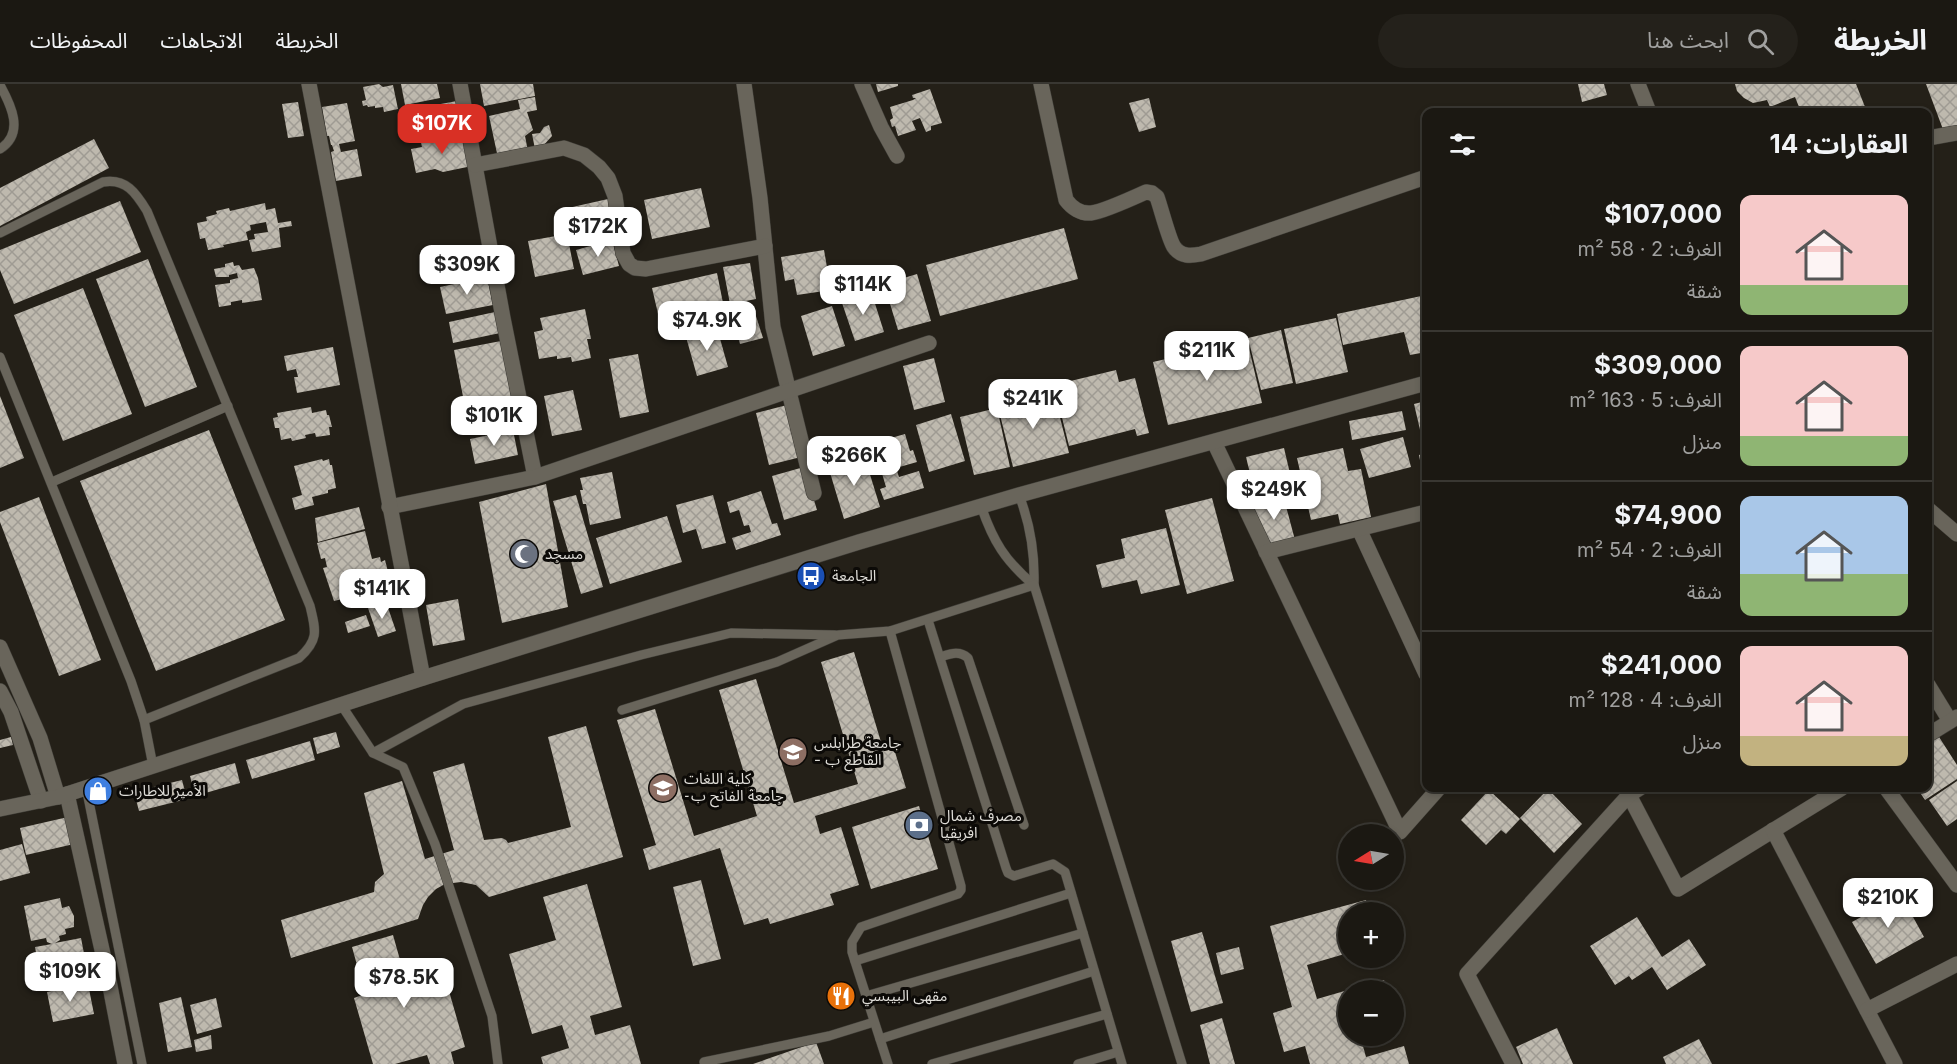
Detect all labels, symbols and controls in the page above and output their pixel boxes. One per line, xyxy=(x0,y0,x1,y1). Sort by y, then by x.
search box xyxy=(1378,14,1798,68)
text: الخريطة xyxy=(1834,23,1927,57)
icon: search xyxy=(1744,25,1777,58)
text: ابحث هنا xyxy=(1647,27,1729,53)
text: المحفوظات xyxy=(30,28,127,53)
text: الاتجاهات xyxy=(160,28,242,53)
text: الخريطة xyxy=(275,28,338,53)
pin: $107K xyxy=(400,104,484,155)
text: $107K xyxy=(412,111,472,135)
icon: filters xyxy=(1446,128,1479,161)
text: العقارات: 14 xyxy=(1769,128,1908,159)
text: $107,000 xyxy=(1604,198,1722,229)
pin: $172K xyxy=(556,207,640,258)
text: $172K xyxy=(568,214,628,238)
icon: home xyxy=(1788,219,1860,291)
text: الغرف: 2 · 58 m² xyxy=(1578,237,1722,261)
pin: $309K xyxy=(425,245,509,296)
text: $309K xyxy=(434,252,500,276)
pin: $114K xyxy=(821,265,905,316)
text: $114K xyxy=(834,272,892,296)
text: شقة xyxy=(1687,279,1722,303)
pin: $74.9K xyxy=(658,301,756,352)
text: $74.9K xyxy=(672,308,742,332)
pin: $211K xyxy=(1165,331,1249,382)
text: $211K xyxy=(1178,338,1236,362)
text: $309,000 xyxy=(1594,349,1722,380)
icon: home xyxy=(1788,370,1860,442)
pin: $241K xyxy=(991,379,1075,430)
text: $241K xyxy=(1002,386,1064,410)
text: الغرف: 5 · 163 m² xyxy=(1569,388,1722,412)
pin: $101K xyxy=(452,396,536,447)
text: $101K xyxy=(465,403,523,427)
text: منزل xyxy=(1683,430,1722,454)
pin: $266K xyxy=(812,436,896,487)
text: $266K xyxy=(821,443,887,467)
pin: $249K xyxy=(1232,470,1316,521)
text: $249K xyxy=(1241,477,1307,501)
text: $74,900 xyxy=(1614,499,1722,530)
icon: home xyxy=(1788,520,1860,592)
mosque icon: مسجد xyxy=(508,538,540,570)
text: الغرف: 2 · 54 m² xyxy=(1577,538,1722,562)
place label: مسجد xyxy=(545,544,583,563)
bus stop icon: الجامعة xyxy=(795,560,827,592)
place label: الجامعة xyxy=(832,566,876,585)
pin: $141K xyxy=(340,569,424,620)
text: $141K xyxy=(353,576,411,600)
text: شقة xyxy=(1687,580,1722,604)
text: $241,000 xyxy=(1601,649,1722,680)
icon: home xyxy=(1788,670,1860,742)
text: الغرف: 4 · 128 m² xyxy=(1569,688,1722,712)
text: منزل xyxy=(1683,730,1722,754)
place label: جامعة طرابلس - القاطع ب xyxy=(814,733,901,772)
school or university icon: جامعة طرابلس - القاطع ب xyxy=(777,736,809,768)
place label: كلية اللغات -جامعة الفاتح ب xyxy=(684,769,784,808)
school or university icon: كلية اللغات -جامعة الفاتح ب xyxy=(647,772,679,804)
shop icon: الأمير للاطارات xyxy=(82,775,114,807)
place label: الأمير للاطارات xyxy=(119,781,206,800)
place label: مصرف شمال افريقيا xyxy=(940,806,1022,842)
bank icon: مصرف شمال افريقيا xyxy=(903,809,935,841)
north arrow xyxy=(1338,824,1404,890)
map controls xyxy=(1338,824,1404,1046)
pin: $210K xyxy=(1846,878,1930,929)
text: $210K xyxy=(1857,885,1919,909)
button: + xyxy=(1338,902,1404,968)
pin: $109K xyxy=(28,952,112,1003)
pin: $78.5K xyxy=(355,958,453,1009)
text: $109K xyxy=(39,959,101,983)
text: $78.5K xyxy=(369,965,439,989)
restaurant icon: مقهى البيبسي xyxy=(825,980,857,1012)
button: − xyxy=(1338,980,1404,1046)
place label: مقهى البيبسي xyxy=(862,986,947,1007)

